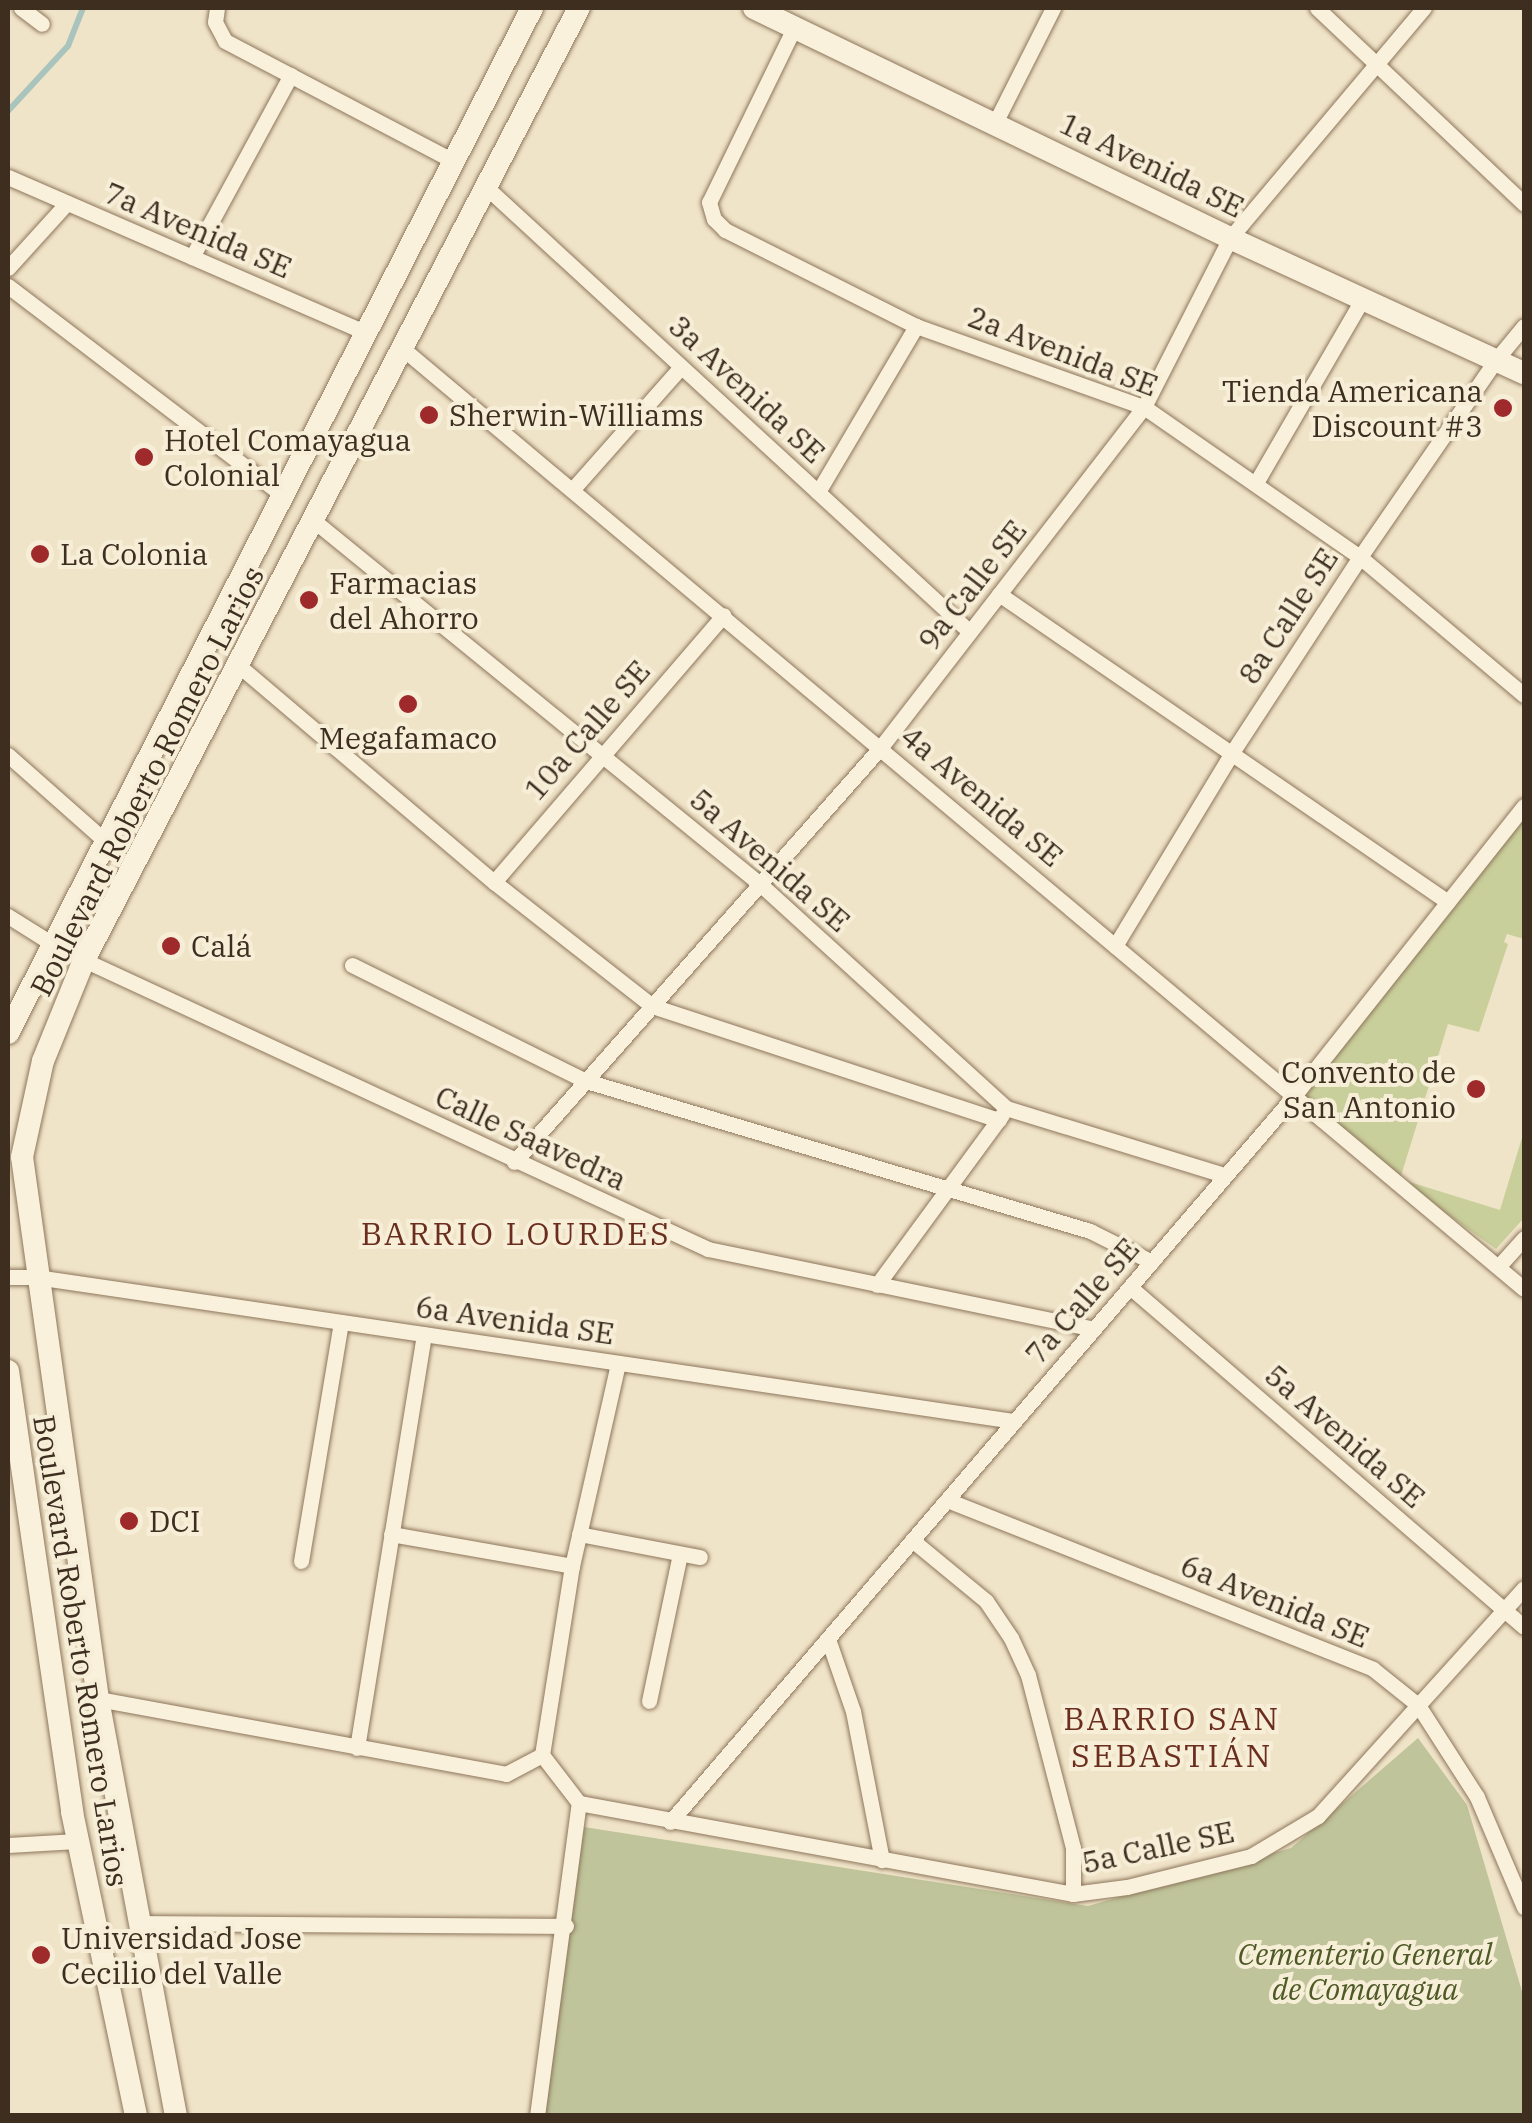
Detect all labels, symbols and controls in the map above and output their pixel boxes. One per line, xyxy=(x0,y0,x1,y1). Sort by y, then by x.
street label: 1a Avenida SE xyxy=(1054,105,1250,225)
street label: 7a Avenida SE xyxy=(99,174,297,286)
street label: 2a Avenida SE xyxy=(963,298,1163,404)
street label: 3a Avenida SE xyxy=(662,308,832,470)
place label: Tienda Americana Discount #3 xyxy=(1222,373,1483,444)
place label: Sherwin-Williams xyxy=(449,397,704,433)
marker: Tienda Americana Discount #3 xyxy=(1492,397,1514,419)
marker: Sherwin-Williams xyxy=(418,404,440,426)
place label: Hotel Comayagua Colonial xyxy=(164,422,411,492)
marker: Hotel Comayagua Colonial xyxy=(133,446,155,468)
street label: 9a Calle SE xyxy=(910,513,1034,657)
place label: La Colonia xyxy=(60,536,208,572)
street label: 8a Calle SE xyxy=(1231,541,1345,691)
marker: La Colonia xyxy=(29,543,51,565)
street label: Boulevard Roberto Romero Larios xyxy=(23,560,271,1002)
place label: Farmacias del Ahorro xyxy=(329,565,479,636)
marker: Farmacias del Ahorro xyxy=(298,589,320,611)
street label: 10a Calle SE xyxy=(517,653,657,807)
marker: Megafamaco xyxy=(397,693,419,715)
street label: 4a Avenida SE xyxy=(894,718,1070,874)
place label: Megafamaco xyxy=(319,720,497,756)
street label: 5a Avenida SE xyxy=(683,781,857,939)
place label: Calá xyxy=(191,928,252,964)
marker: Calá xyxy=(160,935,182,957)
place label: Convento de San Antonio xyxy=(1281,1054,1456,1124)
street label: Calle Saavedra xyxy=(430,1078,632,1198)
marker: Convento de San Antonio xyxy=(1465,1078,1487,1100)
district label: BARRIO LOURDES xyxy=(361,1214,671,1252)
street label: 7a Calle SE xyxy=(1018,1231,1146,1371)
street label: 6a Avenida SE xyxy=(413,1288,617,1352)
street label: 5a Avenida SE xyxy=(1258,1357,1432,1515)
street label: Boulevard Roberto Romero Larios xyxy=(26,1413,136,1889)
place label: DCI xyxy=(149,1503,200,1539)
marker: DCI xyxy=(118,1510,140,1532)
street label: 6a Avenida SE xyxy=(1176,1547,1374,1655)
district label: BARRIO SAN SEBASTIÁN xyxy=(1063,1700,1281,1775)
street label: 5a Calle SE xyxy=(1079,1813,1237,1881)
place label: Universidad Jose Cecilio del Valle xyxy=(61,1920,302,1990)
park label: Cementerio General de Comayagua xyxy=(1237,1936,1493,2006)
marker: Universidad Jose Cecilio del Valle xyxy=(30,1944,52,1966)

